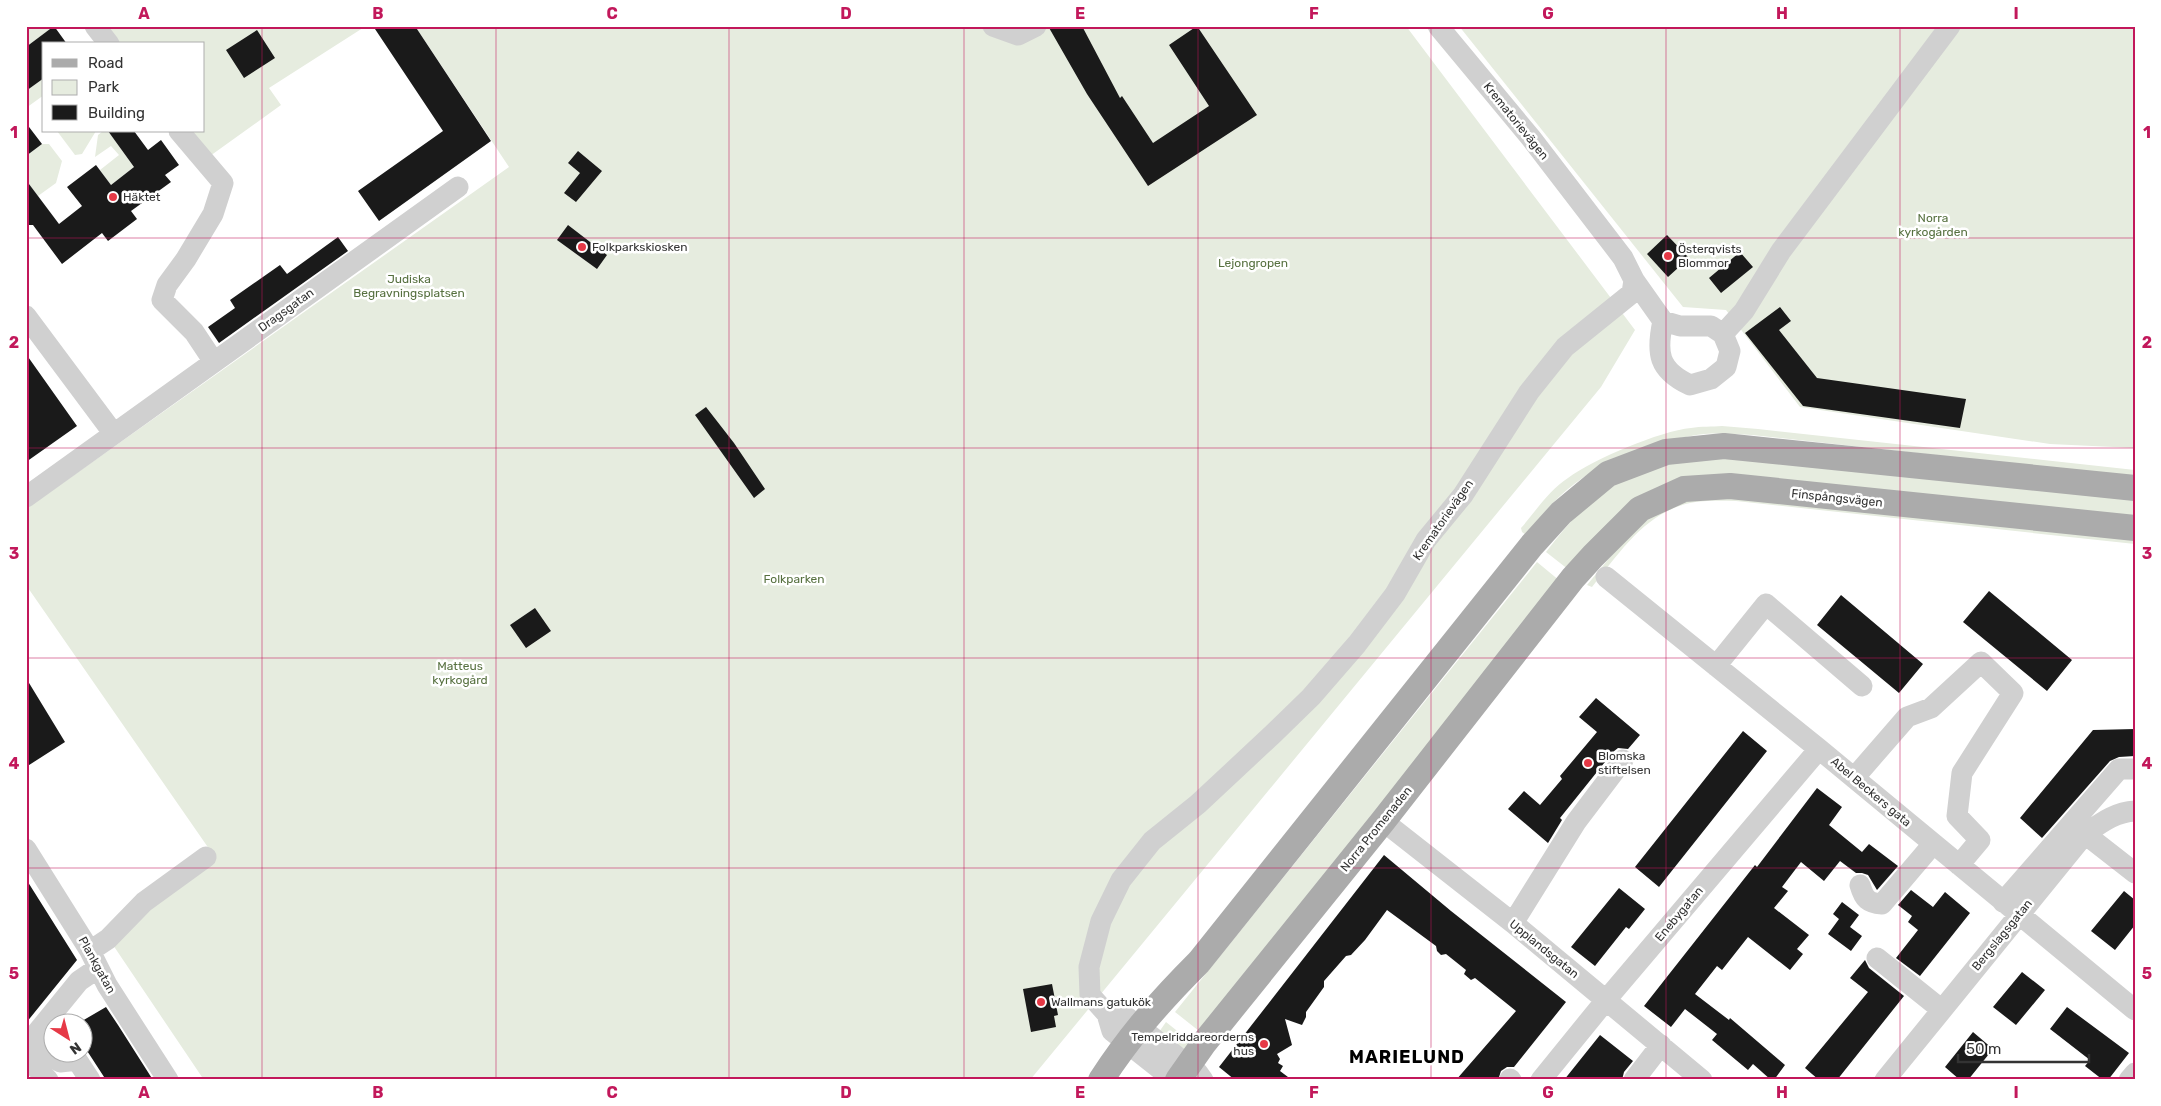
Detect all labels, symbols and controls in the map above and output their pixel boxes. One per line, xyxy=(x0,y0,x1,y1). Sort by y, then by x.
text: A xyxy=(138,4,150,23)
text: B xyxy=(372,4,384,23)
text: C xyxy=(606,4,618,23)
text: D xyxy=(840,4,852,23)
text: E xyxy=(1075,4,1085,23)
text: F xyxy=(1309,4,1319,23)
text: G xyxy=(1542,4,1554,23)
text: H xyxy=(1776,4,1788,23)
text: I xyxy=(2013,4,2019,23)
legend xyxy=(42,42,205,132)
text: Road xyxy=(88,54,124,72)
text: Park xyxy=(88,78,119,96)
street label: Krematorievägen xyxy=(1481,80,1551,162)
text: Building xyxy=(88,104,145,122)
text: 1 xyxy=(10,123,18,142)
text: 1 xyxy=(2143,123,2151,142)
place label: Häktet xyxy=(123,190,161,204)
marker: Häktet xyxy=(107,191,119,203)
park label: Norra kyrkogården xyxy=(1898,211,1968,239)
place label: Folkparkskiosken xyxy=(592,240,687,254)
marker: Folkparkskiosken xyxy=(576,241,588,253)
place label: Österqvists Blommor xyxy=(1678,242,1742,270)
marker: Österqvists Blommor xyxy=(1662,250,1674,262)
park label: Lejongropen xyxy=(1218,256,1288,270)
park label: Judiska Begravningsplatsen xyxy=(353,272,465,300)
street label: Dragsgatan xyxy=(256,285,316,335)
text: 2 xyxy=(9,333,19,352)
text: 2 xyxy=(2142,333,2152,352)
street label: Krematorievägen xyxy=(1410,477,1476,563)
street label: Finspångsvägen xyxy=(1791,486,1883,510)
text: 3 xyxy=(9,544,19,563)
text: 3 xyxy=(2142,544,2152,563)
park label: Folkparken xyxy=(763,572,825,586)
park label: Matteus kyrkogård xyxy=(432,659,488,687)
place label: Blomska stiftelsen xyxy=(1598,749,1651,777)
text: 4 xyxy=(9,754,20,773)
street label: Abel Beckers gata xyxy=(1828,754,1914,830)
text: 4 xyxy=(2142,754,2153,773)
marker: Blomska stiftelsen xyxy=(1582,757,1594,769)
street label: Norra Promenaden xyxy=(1337,784,1415,874)
street label: Enebygatan xyxy=(1652,884,1706,944)
street label: Bergslagsgatan xyxy=(1969,897,2035,973)
street label: Upplandsgatan xyxy=(1507,917,1581,981)
street label: Plankgatan xyxy=(76,934,118,996)
text: 5 xyxy=(9,964,19,983)
text: 5 xyxy=(2142,964,2152,983)
place label: Wallmans gatukök xyxy=(1051,995,1152,1009)
marker: Wallmans gatukök xyxy=(1035,996,1047,1008)
north arrow xyxy=(42,1014,92,1064)
place label: Tempelriddareorderns hus xyxy=(1131,1030,1254,1058)
scale bar xyxy=(1958,1031,2090,1063)
text: N xyxy=(66,1038,84,1058)
marker: Tempelriddareorderns hus xyxy=(1258,1038,1270,1050)
text: 50 m xyxy=(1966,1040,2001,1058)
district label: MARIELUND xyxy=(1349,1046,1465,1068)
text: A xyxy=(138,1083,150,1102)
text: B xyxy=(372,1083,384,1102)
text: C xyxy=(606,1083,618,1102)
text: D xyxy=(840,1083,852,1102)
text: E xyxy=(1075,1083,1085,1102)
text: F xyxy=(1309,1083,1319,1102)
text: G xyxy=(1542,1083,1554,1102)
text: H xyxy=(1776,1083,1788,1102)
text: I xyxy=(2013,1083,2019,1102)

